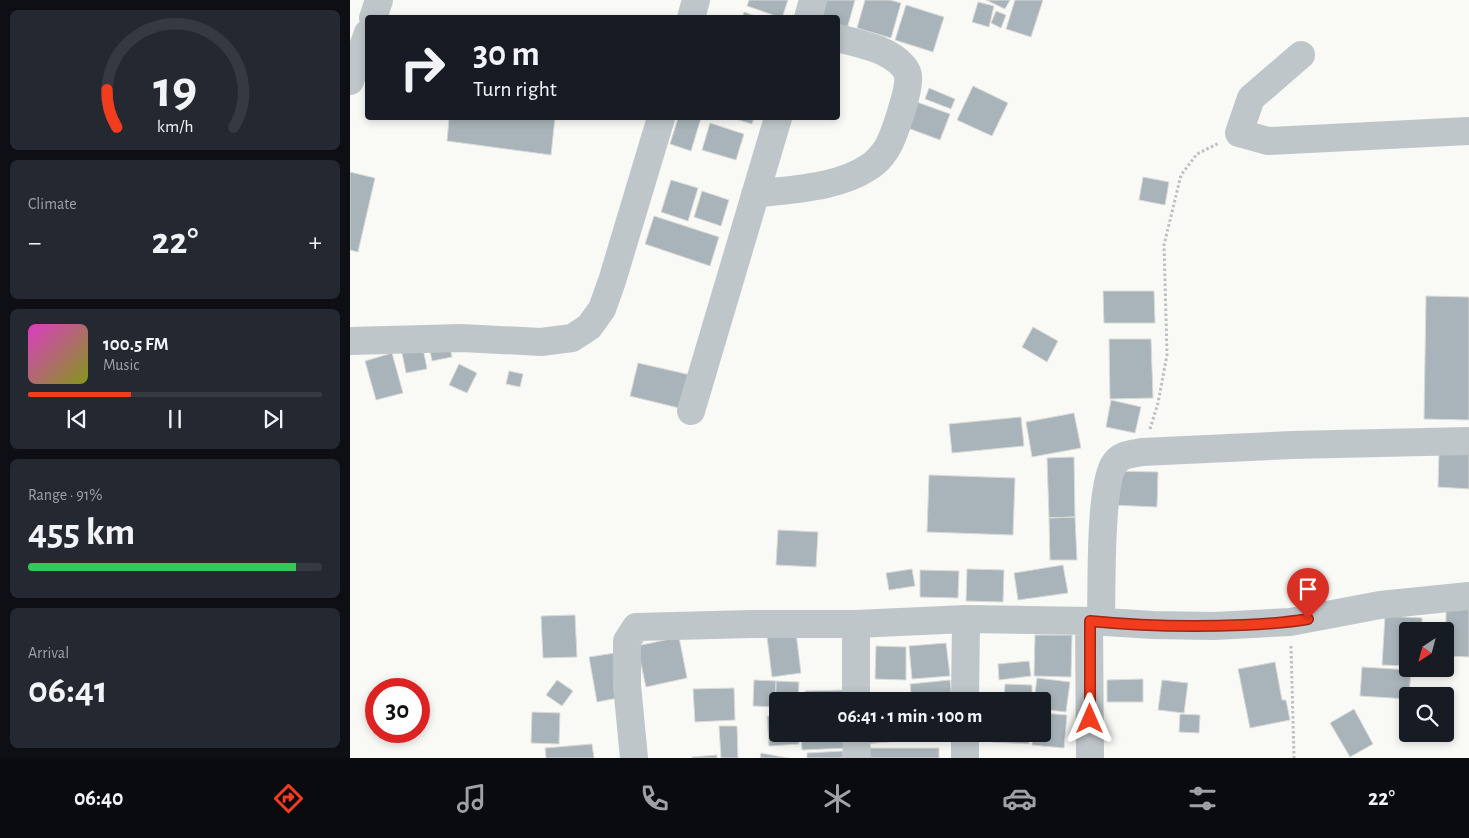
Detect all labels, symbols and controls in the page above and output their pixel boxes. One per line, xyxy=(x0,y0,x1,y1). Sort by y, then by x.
icon: right xyxy=(390,35,455,100)
text: 30 m xyxy=(473,37,540,72)
text: 19 xyxy=(153,64,197,116)
text: Turn right xyxy=(473,78,557,100)
text: km/h xyxy=(157,118,193,136)
text: Climate xyxy=(28,196,77,212)
text: 22° xyxy=(152,223,198,261)
text: − xyxy=(28,229,41,257)
text: + xyxy=(309,229,322,257)
text: 100.5 FM xyxy=(103,335,169,354)
text: Music xyxy=(103,357,139,373)
icon: previous xyxy=(63,405,91,433)
icon: pause xyxy=(161,405,189,433)
icon: next xyxy=(259,405,287,433)
text: Range · 91% xyxy=(28,487,102,503)
text: 455 km xyxy=(28,514,135,552)
pin xyxy=(1287,568,1329,619)
icon: arrive xyxy=(1294,575,1322,603)
north arrow xyxy=(1399,622,1454,678)
map controls xyxy=(1399,622,1454,742)
text: Arrival xyxy=(28,645,69,661)
text: 06:41 xyxy=(28,672,108,710)
speed limit sign: 30 xyxy=(365,678,430,743)
button: search xyxy=(1399,687,1454,742)
position arrow xyxy=(1063,692,1115,744)
text: 06:41 · 1 min · 100 m xyxy=(838,707,982,726)
icon: directions xyxy=(271,781,306,816)
icon: music xyxy=(454,781,489,816)
icon: phone xyxy=(637,781,672,816)
icon: climate xyxy=(820,781,855,816)
icon: car xyxy=(1002,781,1037,816)
icon: filters xyxy=(1185,781,1220,816)
text: 06:40 xyxy=(74,787,124,809)
text: 22° xyxy=(1368,787,1395,809)

